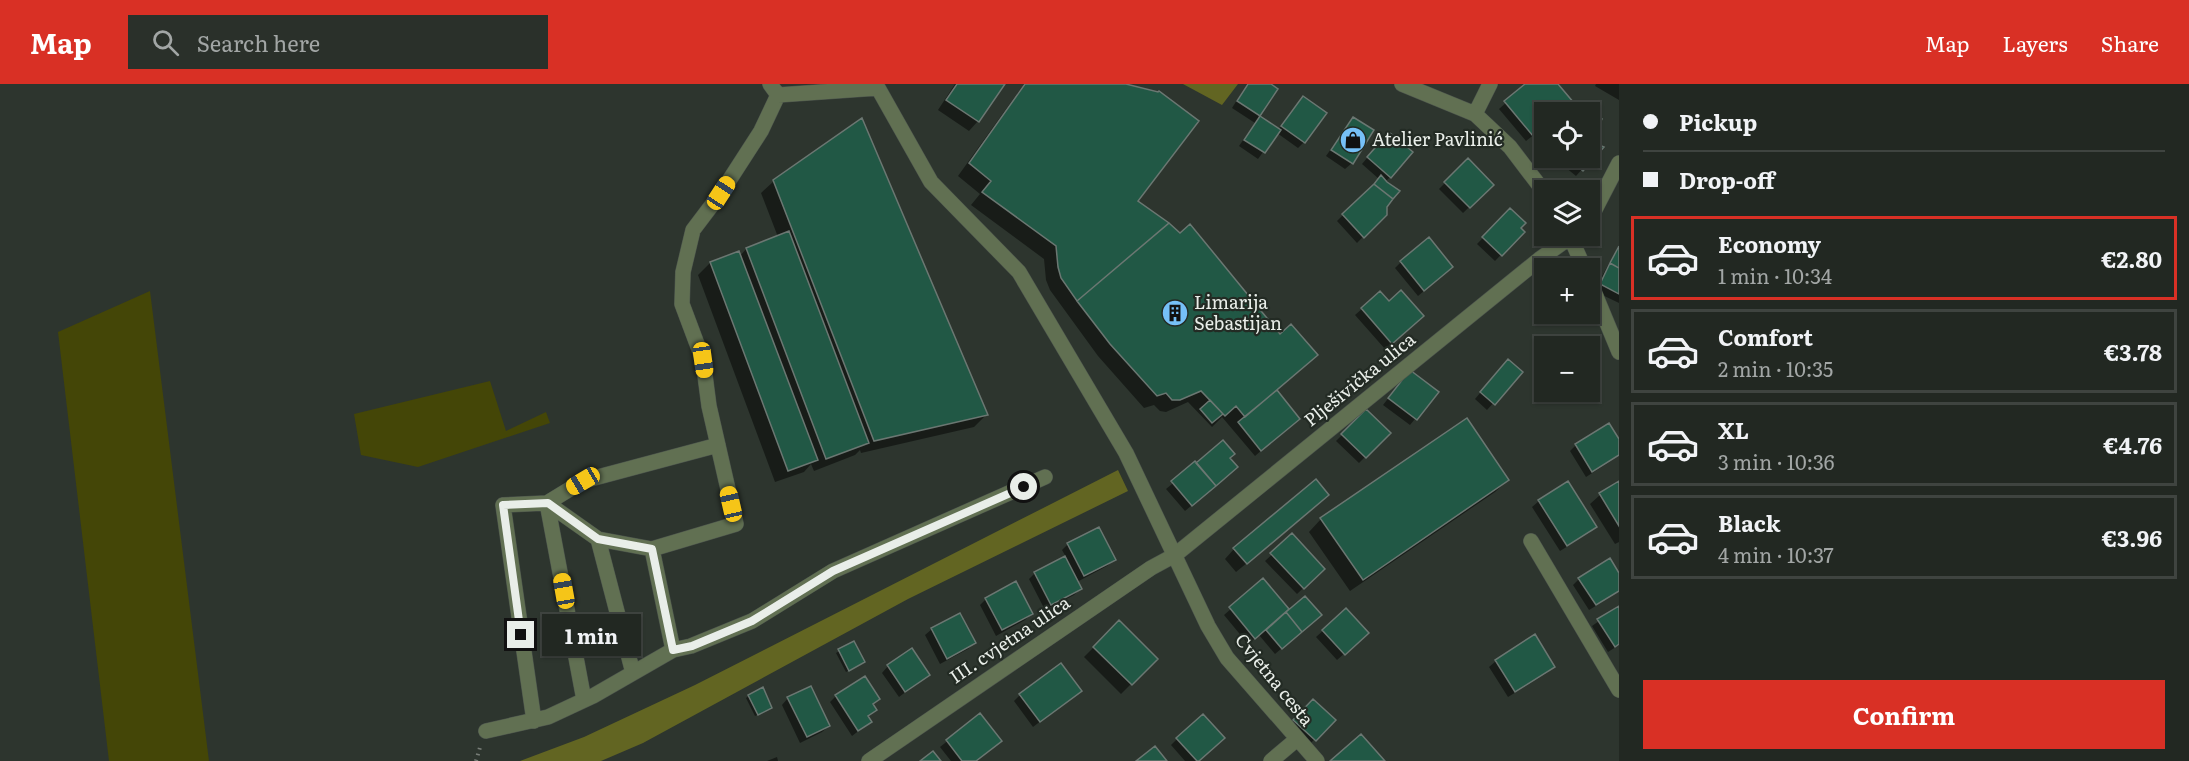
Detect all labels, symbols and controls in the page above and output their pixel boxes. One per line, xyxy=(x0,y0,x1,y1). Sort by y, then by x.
search box xyxy=(128,15,548,69)
text: Map xyxy=(30,21,92,63)
icon: search xyxy=(149,26,182,59)
text: Search here xyxy=(197,26,320,59)
text: Map xyxy=(1925,27,1970,58)
text: Layers xyxy=(2003,27,2068,58)
text: Share xyxy=(2101,27,2159,58)
map controls xyxy=(1534,102,1600,402)
button: locate xyxy=(1534,102,1600,168)
text: Pickup xyxy=(1679,105,1757,138)
shop icon: Atelier Pavlinić xyxy=(1338,125,1368,155)
place label: Atelier Pavlinić xyxy=(1372,125,1503,152)
text: Drop-off xyxy=(1679,163,1775,196)
car xyxy=(704,173,738,213)
button: layers xyxy=(1534,180,1600,246)
text: Economy xyxy=(1718,227,1821,260)
icon: car xyxy=(1646,231,1700,285)
text: €2.80 xyxy=(2101,242,2162,275)
button: + xyxy=(1534,258,1600,324)
text: 1 min · 10:34 xyxy=(1718,260,1832,290)
place label: Limarija Sebastijan xyxy=(1194,288,1282,336)
building icon: Limarija Sebastijan xyxy=(1160,298,1190,328)
text: Comfort xyxy=(1718,320,1813,353)
icon: car xyxy=(1646,324,1700,378)
street label: Plješivička ulica xyxy=(1298,325,1421,432)
text: €3.78 xyxy=(2104,335,2162,368)
button: − xyxy=(1534,336,1600,402)
car xyxy=(692,341,714,379)
text: 2 min · 10:35 xyxy=(1718,353,1833,383)
text: XL xyxy=(1718,413,1749,446)
icon: car xyxy=(1646,417,1700,471)
text: €4.76 xyxy=(2103,428,2162,461)
text: 3 min · 10:36 xyxy=(1718,446,1835,476)
car xyxy=(563,464,603,498)
route start xyxy=(1010,473,1037,500)
car xyxy=(718,484,744,524)
text: Black xyxy=(1718,506,1780,539)
icon: car xyxy=(1646,510,1700,564)
text: €3.96 xyxy=(2102,521,2162,554)
text: 4 min · 10:37 xyxy=(1718,539,1834,569)
car xyxy=(552,572,576,610)
street label: III. cvjetna ulica xyxy=(944,588,1075,689)
callout: 1 min xyxy=(542,614,641,656)
text: 1 min xyxy=(565,620,618,650)
route end xyxy=(507,621,534,648)
street label: Cvjetna cesta xyxy=(1229,627,1321,731)
button: Confirm xyxy=(1643,680,2165,749)

